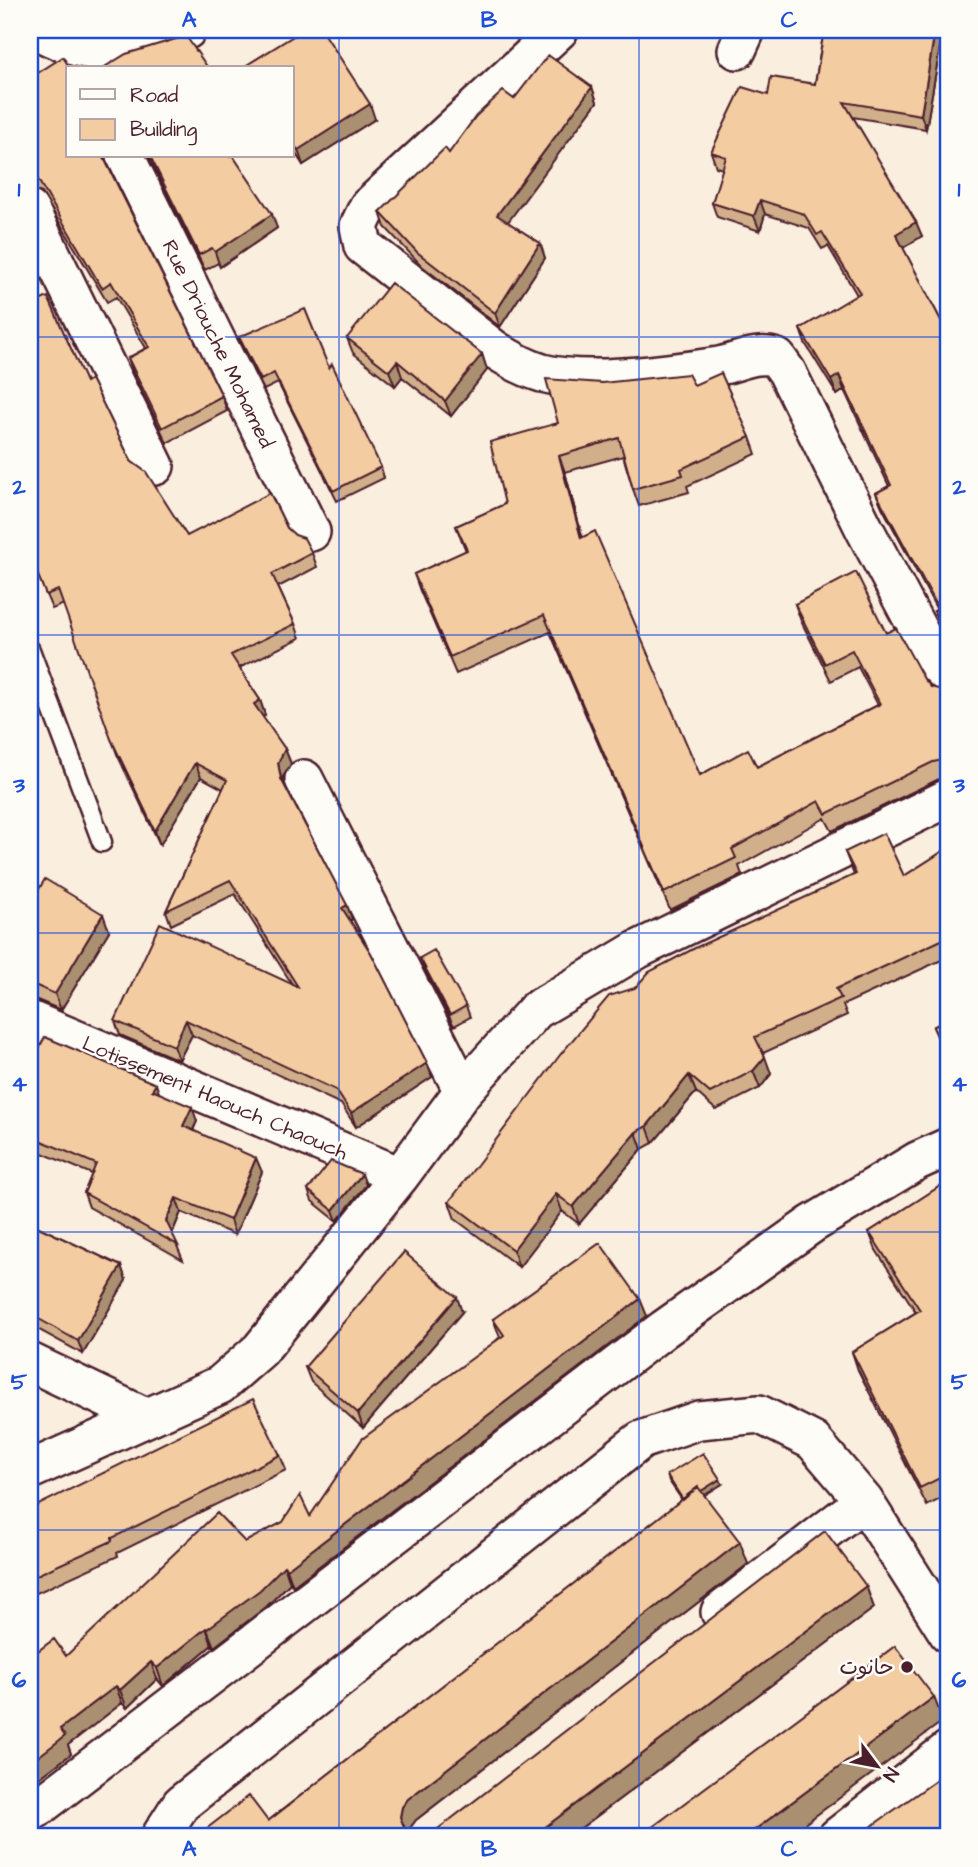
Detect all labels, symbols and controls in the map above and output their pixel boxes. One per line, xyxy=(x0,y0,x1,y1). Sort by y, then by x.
text: A xyxy=(182,4,197,36)
text: B xyxy=(481,4,498,36)
text: C xyxy=(781,4,798,36)
legend xyxy=(66,66,294,158)
text: Road xyxy=(130,81,178,110)
text: Building xyxy=(130,115,198,146)
text: 1 xyxy=(18,173,21,205)
text: 1 xyxy=(958,173,961,205)
street label: Rue Driouche Mohamed xyxy=(155,235,281,453)
text: 2 xyxy=(11,471,26,503)
text: 2 xyxy=(951,471,966,503)
text: 3 xyxy=(12,769,25,801)
text: 3 xyxy=(952,769,965,801)
street label: Lotissement Haouch Chaouch xyxy=(78,1029,353,1167)
text: 4 xyxy=(11,1068,27,1100)
text: 4 xyxy=(951,1068,967,1100)
text: 5 xyxy=(11,1366,28,1398)
text: 5 xyxy=(951,1366,968,1398)
place label: حانوت xyxy=(840,1653,893,1682)
marker: حانوت xyxy=(899,1659,915,1675)
text: 6 xyxy=(12,1664,27,1696)
text: 6 xyxy=(952,1664,967,1696)
north arrow xyxy=(842,1730,912,1800)
text: N xyxy=(875,1762,905,1786)
text: A xyxy=(182,1833,197,1865)
text: B xyxy=(481,1833,498,1865)
text: C xyxy=(781,1833,798,1865)

